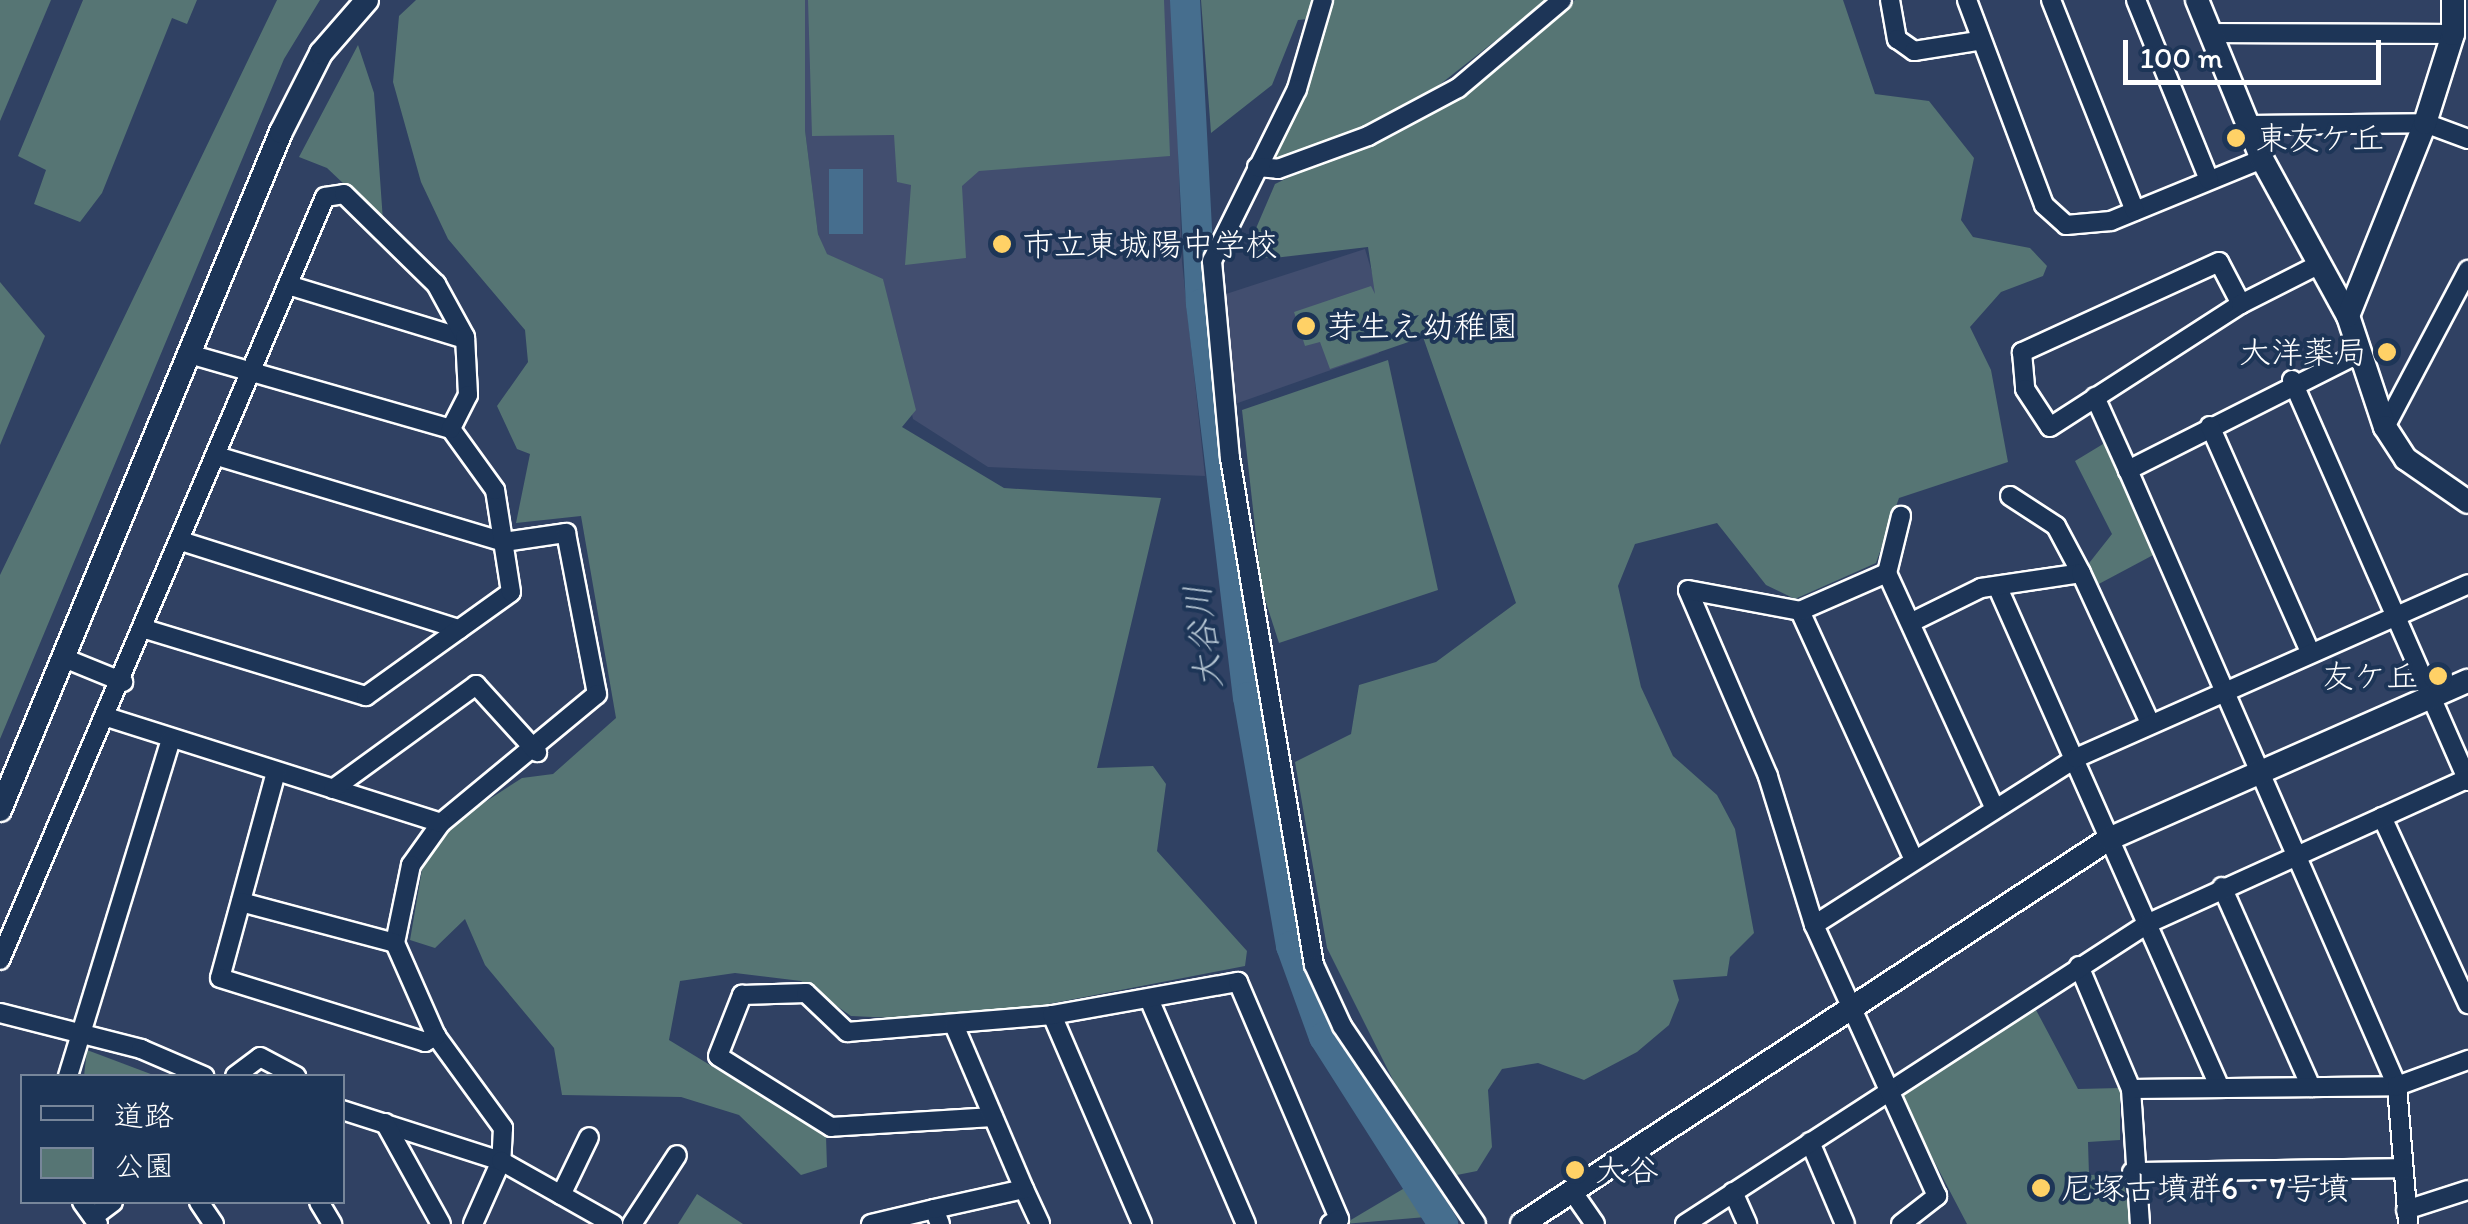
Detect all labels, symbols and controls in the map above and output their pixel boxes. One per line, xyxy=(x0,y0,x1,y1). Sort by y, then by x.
scale bar xyxy=(2128,20,2386,82)
text: 100 m xyxy=(2140,39,2223,76)
place label: 東友ケ丘 xyxy=(2256,119,2384,157)
marker: 東友ケ丘 xyxy=(2225,127,2247,149)
place label: 市立東城陽中学校 xyxy=(1022,225,1278,263)
marker: 市立東城陽中学校 xyxy=(991,233,1013,255)
place label: 芽生え幼稚園 xyxy=(1326,307,1518,345)
marker: 芽生え幼稚園 xyxy=(1295,315,1317,337)
place label: 大洋薬局 xyxy=(2239,333,2367,371)
marker: 大洋薬局 xyxy=(2376,341,2398,363)
water label: 大谷川 xyxy=(1176,582,1230,692)
place label: 友ケ丘 xyxy=(2322,657,2418,695)
marker: 友ケ丘 xyxy=(2427,665,2449,687)
legend xyxy=(20,1074,345,1204)
text: 道路 xyxy=(114,1097,174,1134)
text: 公園 xyxy=(114,1147,174,1184)
place label: 大谷 xyxy=(1595,1151,1659,1189)
marker: 大谷 xyxy=(1564,1159,1586,1181)
place label: 尼塚古墳群6・7号墳 xyxy=(2061,1169,2350,1207)
marker: 尼塚古墳群6・7号墳 xyxy=(2030,1177,2052,1199)

